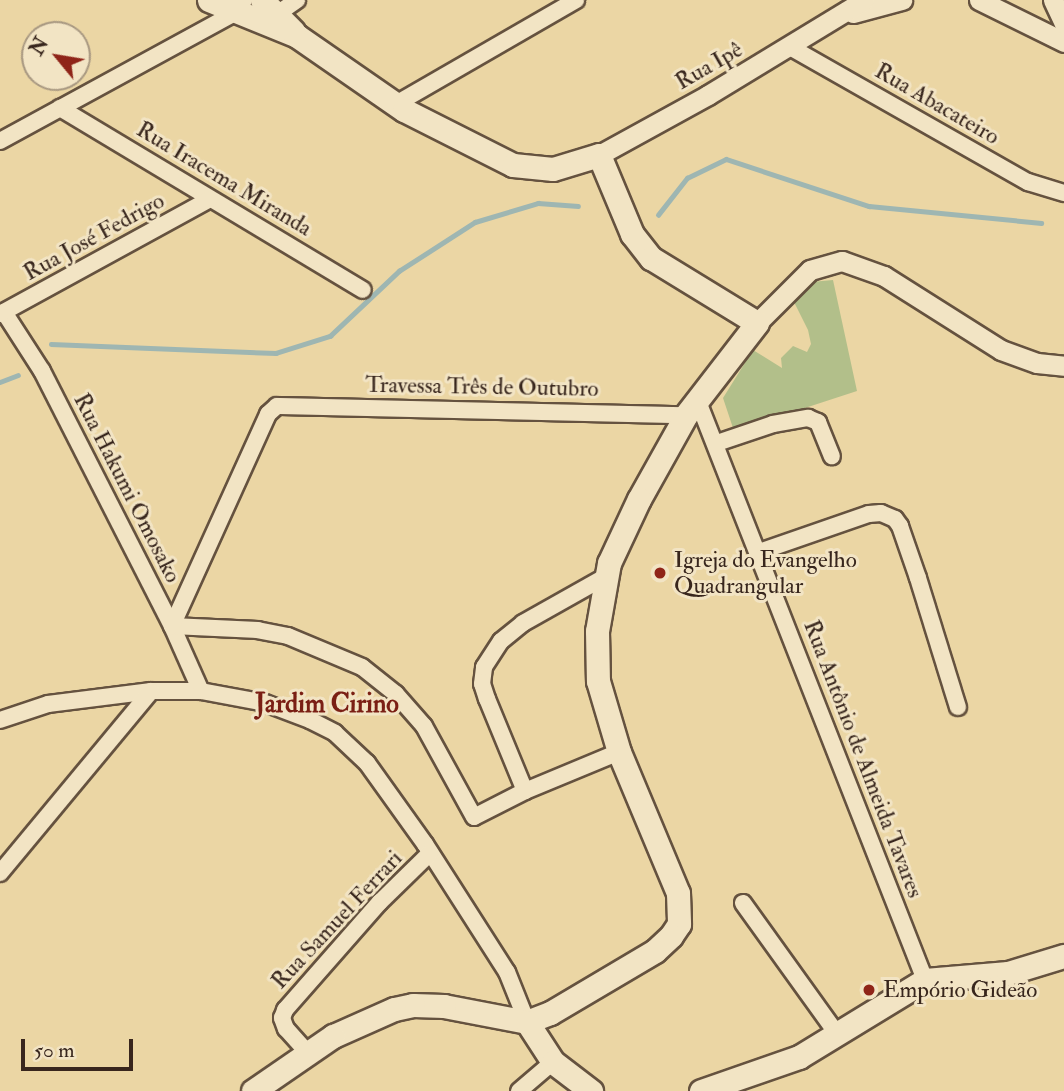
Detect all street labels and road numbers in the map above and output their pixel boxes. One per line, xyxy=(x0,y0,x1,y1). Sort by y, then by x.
street label: Rua Ipê xyxy=(671,36,747,96)
street label: Rua Abacateiro xyxy=(870,57,1004,151)
street label: Rua Iracema Miranda xyxy=(131,116,317,242)
street label: Rua José Fedrigo xyxy=(19,187,169,287)
street label: Travessa Três de Outubro xyxy=(365,371,599,403)
street label: Rua Hakumi Omosako xyxy=(67,389,187,587)
street label: Rua Antônio de Almeida Tavares xyxy=(797,616,929,902)
street label: Rua Samuel Ferrari xyxy=(266,845,408,995)

